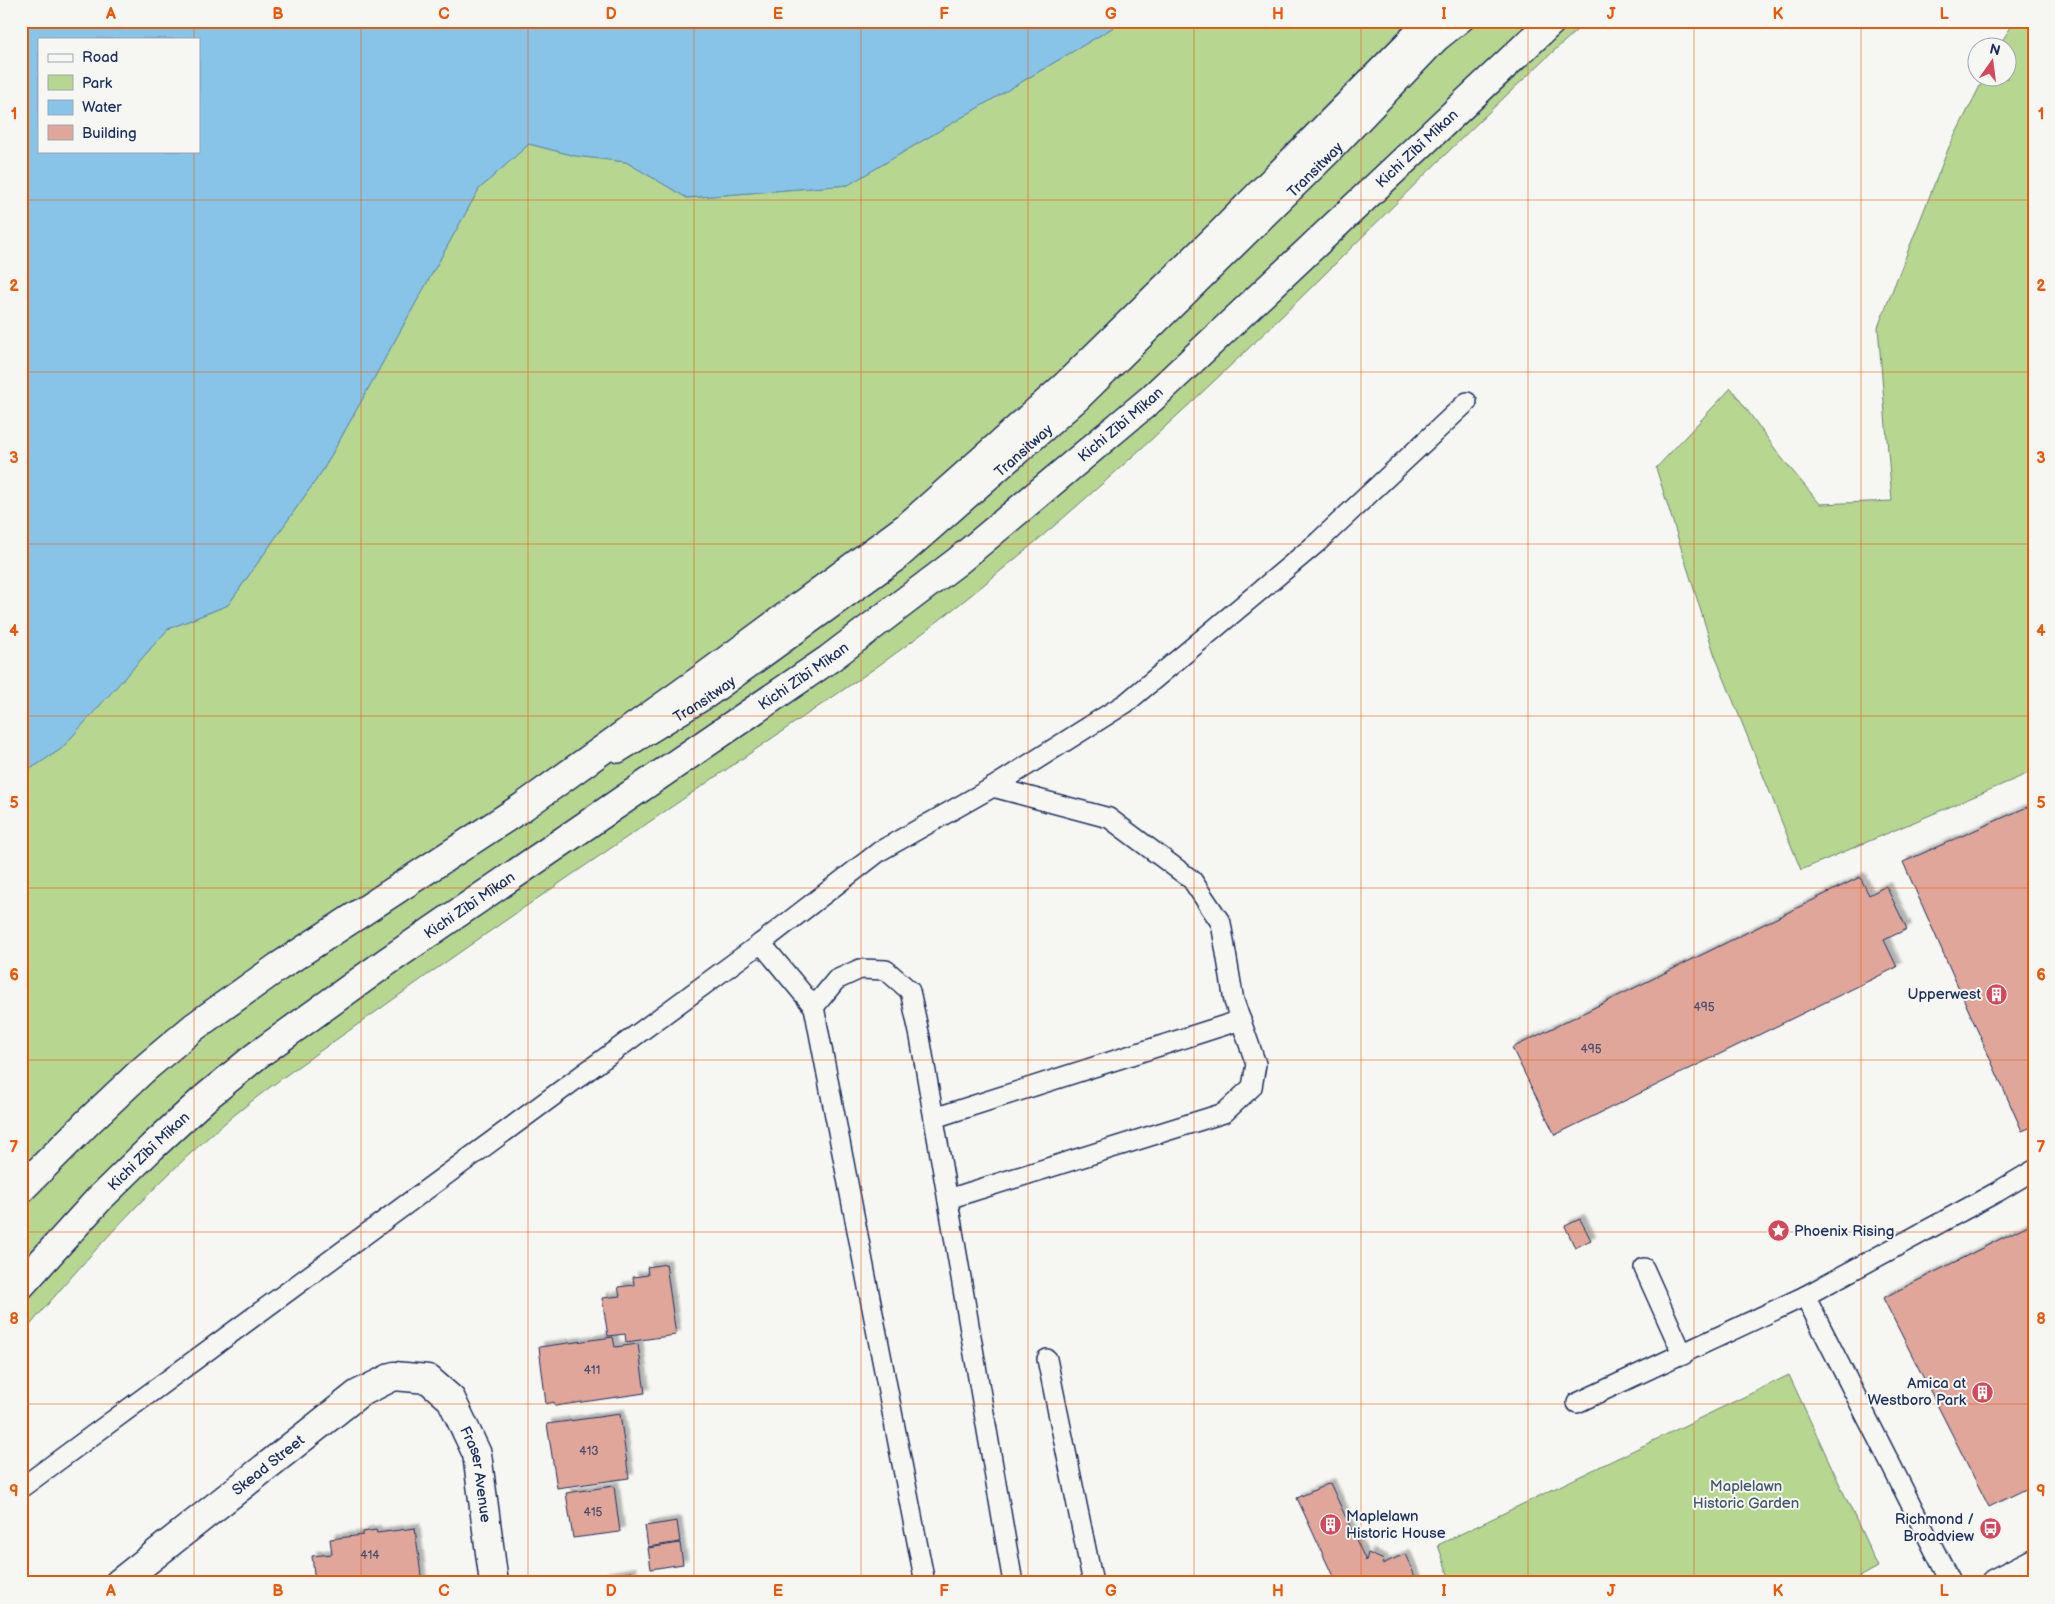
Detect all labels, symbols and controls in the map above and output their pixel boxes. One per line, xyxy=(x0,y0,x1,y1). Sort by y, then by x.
text: A xyxy=(105,5,116,24)
text: B xyxy=(272,5,284,24)
text: C xyxy=(438,5,450,24)
text: D xyxy=(605,5,617,24)
text: E xyxy=(773,5,783,24)
text: F xyxy=(939,5,949,24)
text: G xyxy=(1105,5,1117,24)
text: H xyxy=(1272,5,1284,24)
text: I xyxy=(1441,5,1447,24)
text: J xyxy=(1607,5,1616,24)
text: K xyxy=(1773,5,1784,24)
text: L xyxy=(1939,5,1949,24)
legend xyxy=(38,38,200,152)
north arrow xyxy=(1968,38,2018,88)
text: N xyxy=(1988,40,2002,59)
text: Road xyxy=(82,48,118,67)
text: Park xyxy=(82,74,113,93)
text: Water xyxy=(82,98,122,117)
text: 1 xyxy=(11,105,17,124)
street label: Kichi Zībī Mīkan xyxy=(1372,105,1462,192)
text: 1 xyxy=(2038,105,2044,124)
text: Building xyxy=(82,124,137,143)
street label: Transitway xyxy=(1283,138,1348,202)
text: 2 xyxy=(9,277,19,296)
text: 2 xyxy=(2036,277,2046,296)
street label: Kichi Zībī Mīkan xyxy=(1074,383,1168,466)
street label: Transitway xyxy=(991,420,1057,482)
text: 3 xyxy=(9,449,19,468)
text: 3 xyxy=(2036,449,2046,468)
text: 4 xyxy=(9,622,19,641)
text: 4 xyxy=(2036,622,2046,641)
street label: Kichi Zībī Mīkan xyxy=(755,638,853,715)
street label: Transitway xyxy=(670,672,740,727)
text: 5 xyxy=(9,794,19,813)
text: 5 xyxy=(2036,794,2046,813)
street label: Kichi Zībī Mīkan xyxy=(421,868,519,943)
text: 6 xyxy=(9,966,19,985)
text: 6 xyxy=(2036,966,2046,985)
building icon: Upperwest xyxy=(1985,982,2009,1006)
place label: Upperwest xyxy=(1907,985,1981,1004)
house number: 495 xyxy=(1693,1000,1715,1015)
house number: 495 xyxy=(1580,1042,1602,1057)
street label: Kichi Zībī Mīkan xyxy=(104,1108,194,1195)
text: 7 xyxy=(10,1138,19,1157)
text: 7 xyxy=(2037,1138,2046,1157)
place icon: Phoenix Rising xyxy=(1766,1219,1790,1243)
place label: Phoenix Rising xyxy=(1794,1222,1894,1241)
text: 8 xyxy=(9,1310,19,1329)
text: 8 xyxy=(2036,1310,2046,1329)
house number: 411 xyxy=(584,1363,600,1378)
place label: Amica at Westboro Park xyxy=(1868,1374,1967,1410)
building icon: Amica at Westboro Park xyxy=(1970,1380,1994,1404)
street label: Fraser Avenue xyxy=(455,1423,495,1524)
street label: Skead Street xyxy=(228,1431,309,1500)
house number: 413 xyxy=(579,1444,599,1459)
park label: Maplelawn Historic Garden xyxy=(1693,1477,1799,1513)
text: 9 xyxy=(9,1482,19,1501)
text: 9 xyxy=(2036,1482,2046,1501)
house number: 415 xyxy=(584,1505,603,1520)
place label: Maplelawn Historic House xyxy=(1346,1507,1446,1543)
place label: Richmond / Broadview xyxy=(1895,1510,1974,1546)
building icon: Maplelawn Historic House xyxy=(1318,1513,1342,1537)
bus stop icon: Richmond / Broadview xyxy=(1978,1516,2002,1540)
house number: 414 xyxy=(360,1548,380,1563)
text: A xyxy=(105,1582,116,1601)
text: B xyxy=(272,1582,284,1601)
text: C xyxy=(438,1582,450,1601)
text: D xyxy=(605,1582,617,1601)
text: E xyxy=(773,1582,783,1601)
text: F xyxy=(939,1582,949,1601)
text: G xyxy=(1105,1582,1117,1601)
text: H xyxy=(1272,1582,1284,1601)
text: I xyxy=(1441,1582,1447,1601)
text: J xyxy=(1607,1582,1616,1601)
text: K xyxy=(1773,1582,1784,1601)
text: L xyxy=(1939,1582,1949,1601)

